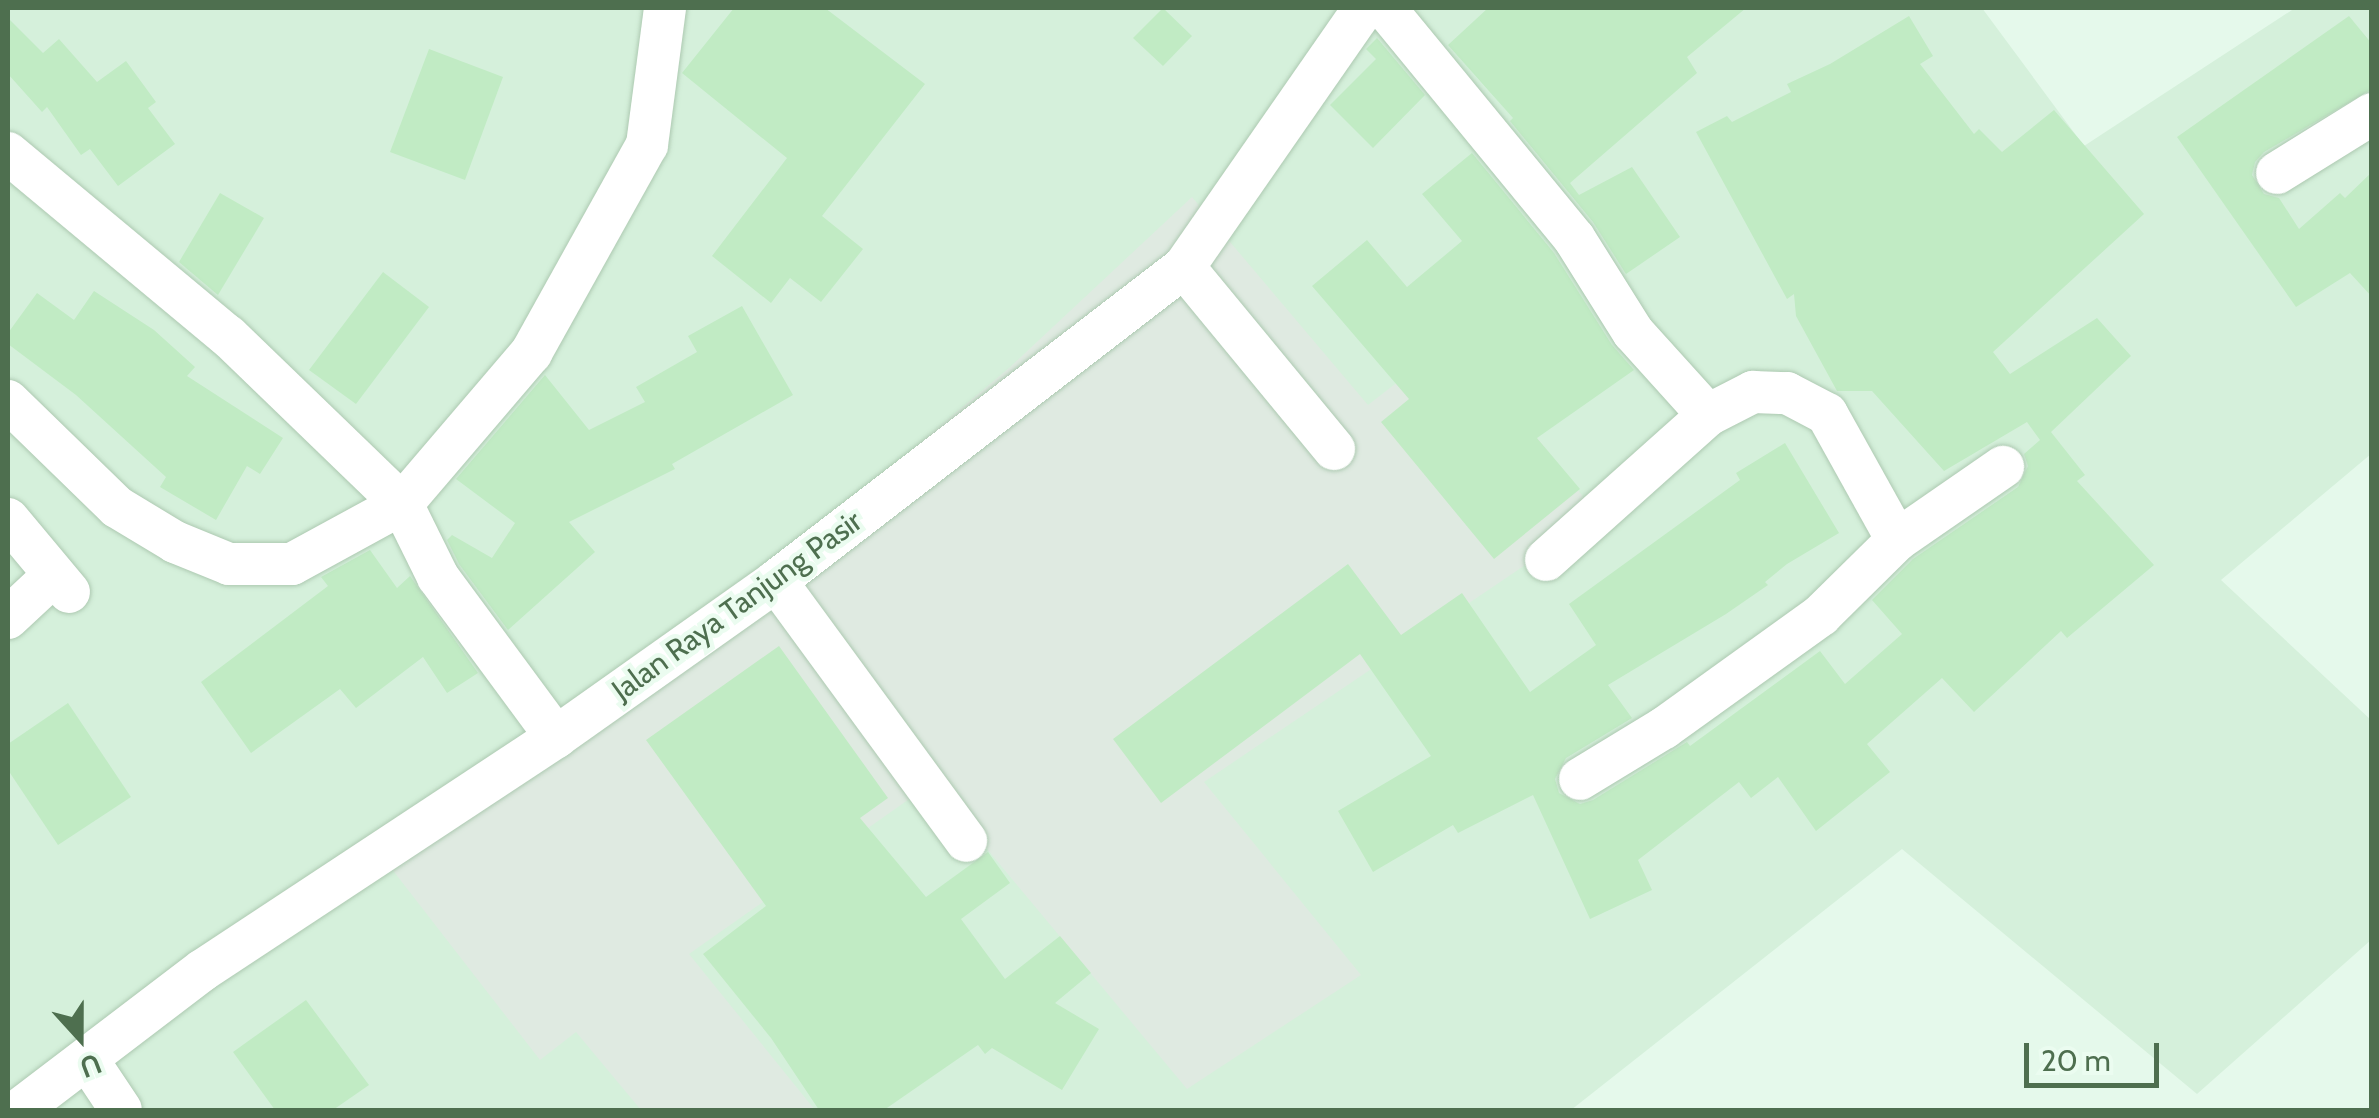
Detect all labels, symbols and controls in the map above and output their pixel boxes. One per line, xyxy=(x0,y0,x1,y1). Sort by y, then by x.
street label: Jalan Raya Tanjung Pasir xyxy=(605,503,869,709)
north arrow xyxy=(30,988,130,1088)
scale bar xyxy=(2029,1023,2164,1085)
text: 20 m xyxy=(2041,1042,2111,1079)
text: U xyxy=(75,1047,106,1085)

